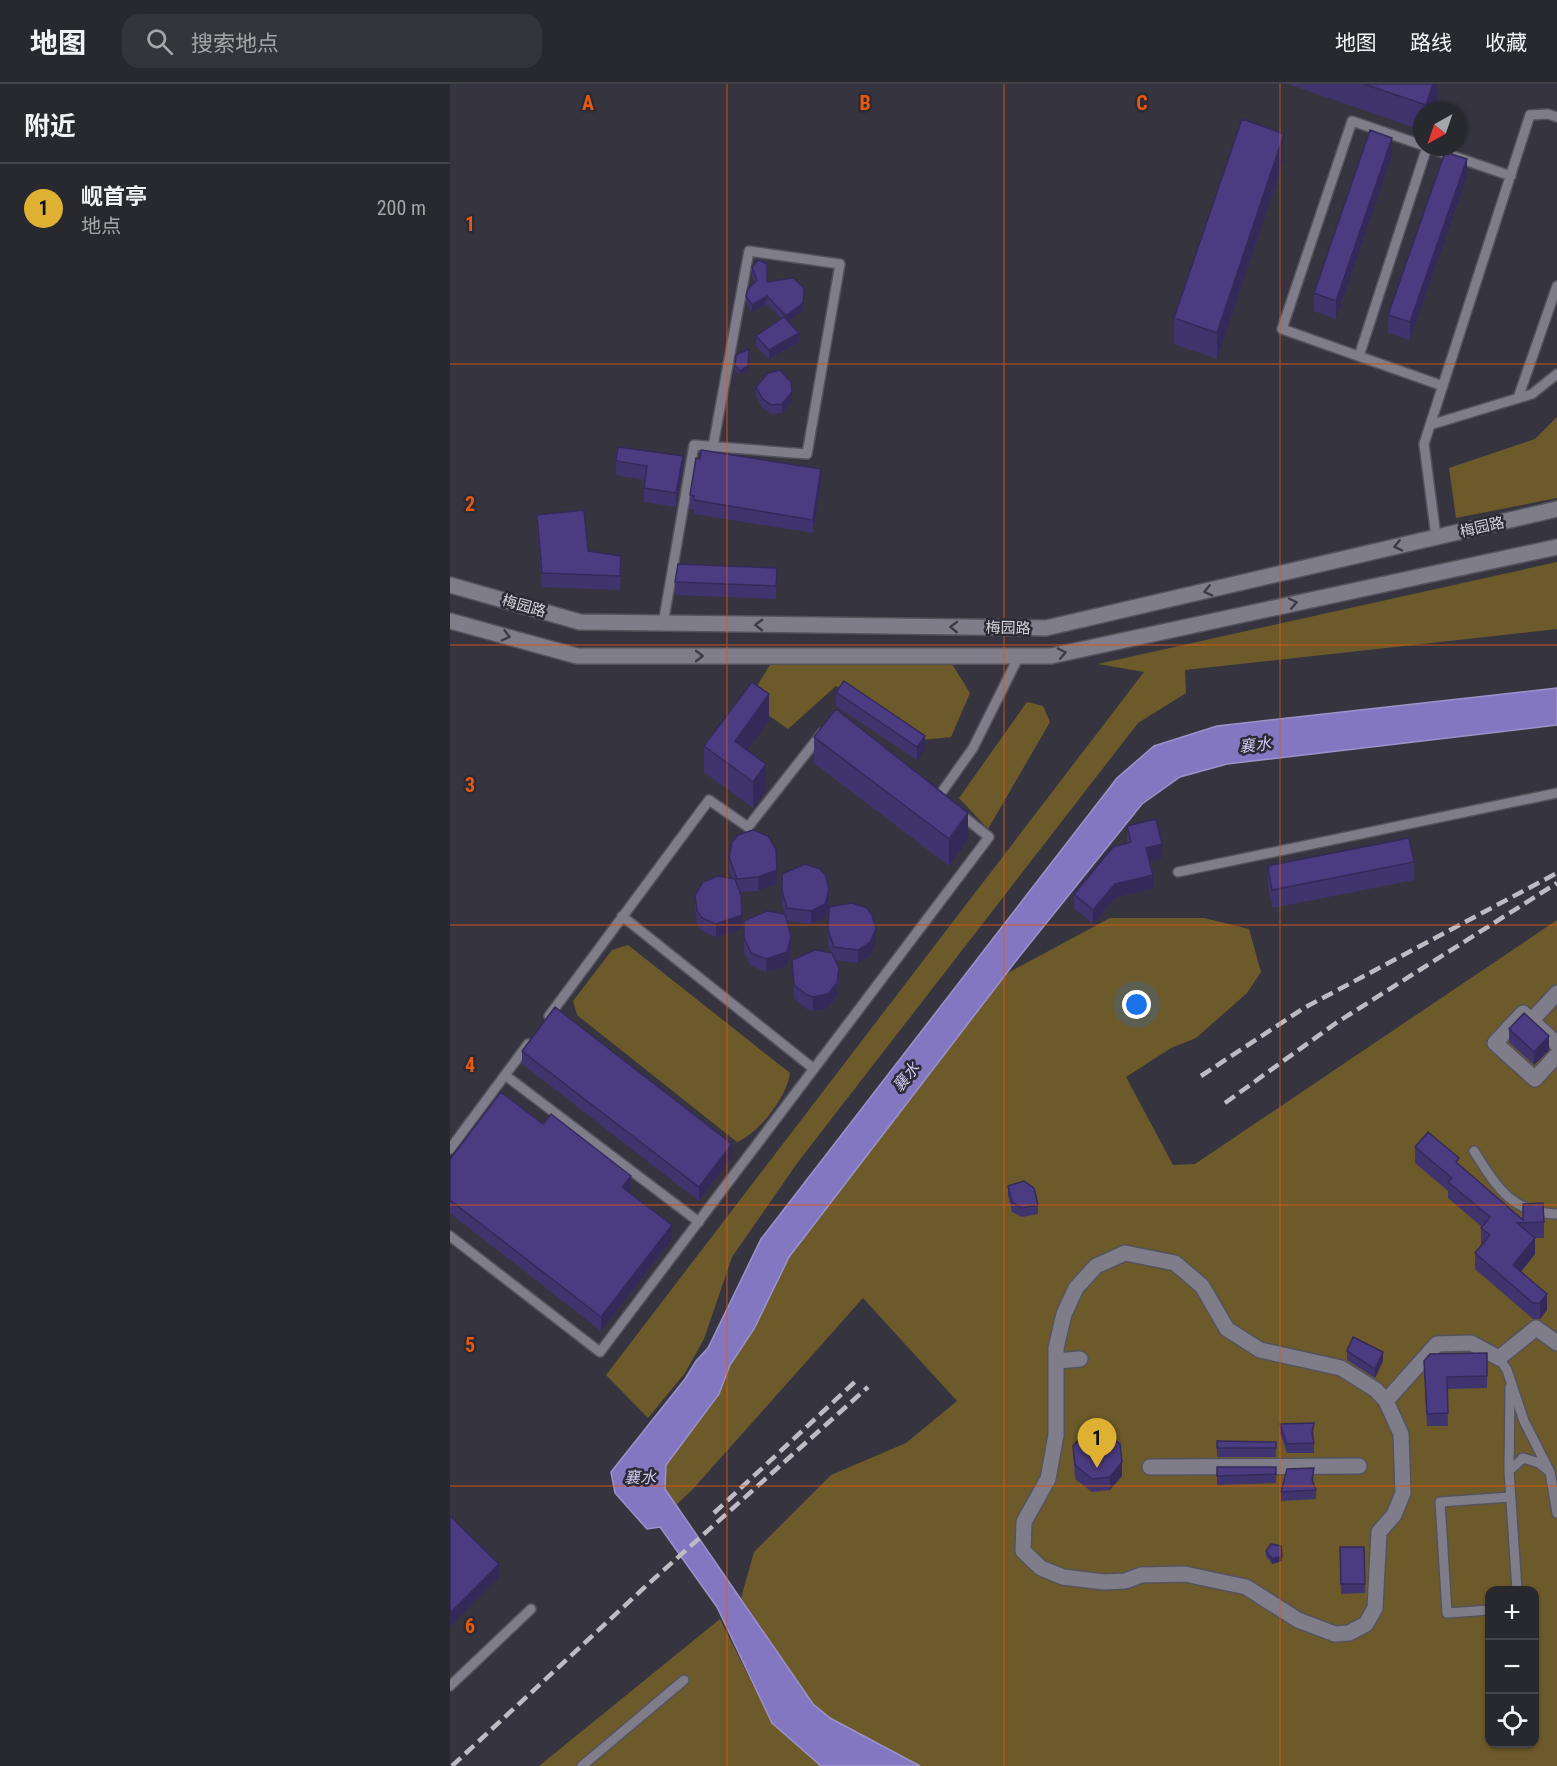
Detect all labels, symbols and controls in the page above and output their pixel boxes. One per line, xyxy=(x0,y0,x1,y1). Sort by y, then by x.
search box xyxy=(122,14,542,68)
icon: search xyxy=(143,25,176,58)
text: 地图 xyxy=(30,27,86,60)
text: 搜索地点 xyxy=(191,31,279,56)
text: 地图 xyxy=(1335,31,1377,55)
text: 路线 xyxy=(1410,31,1452,55)
text: 收藏 xyxy=(1485,31,1527,55)
text: A xyxy=(582,91,594,115)
text: B xyxy=(859,91,871,115)
text: C xyxy=(1136,91,1148,115)
north arrow xyxy=(1413,102,1467,156)
text: 附近 xyxy=(24,111,76,141)
text: 岘首亭 xyxy=(81,184,147,209)
text: 1 xyxy=(38,196,49,220)
text: 200 m xyxy=(377,196,426,220)
text: 1 xyxy=(465,212,475,236)
text: 地点 xyxy=(81,214,121,238)
text: 2 xyxy=(465,492,475,516)
street label: 梅园路 xyxy=(1458,513,1506,541)
one-way arrow xyxy=(1393,539,1403,552)
one-way arrow xyxy=(1203,583,1213,596)
street label: 梅园路 xyxy=(500,591,548,621)
one-way arrow xyxy=(1288,598,1298,611)
one-way arrow xyxy=(755,619,764,631)
street label: 梅园路 xyxy=(985,619,1031,637)
one-way arrow xyxy=(950,621,959,633)
one-way arrow xyxy=(501,629,511,641)
one-way arrow xyxy=(1056,648,1066,661)
one-way arrow xyxy=(694,650,703,662)
water label: 襄水 xyxy=(1238,733,1273,756)
text: 3 xyxy=(465,773,475,797)
your location xyxy=(1122,990,1151,1019)
text: 4 xyxy=(465,1053,475,1077)
water label: 襄水 xyxy=(889,1058,924,1095)
text: 5 xyxy=(465,1333,475,1357)
pin: 1 xyxy=(1078,1418,1116,1468)
water label: 襄水 xyxy=(624,1468,657,1487)
map controls xyxy=(1485,1586,1539,1748)
button: + xyxy=(1485,1586,1539,1640)
text: 6 xyxy=(465,1614,475,1638)
button: − xyxy=(1485,1640,1539,1694)
button: locate xyxy=(1485,1694,1539,1748)

